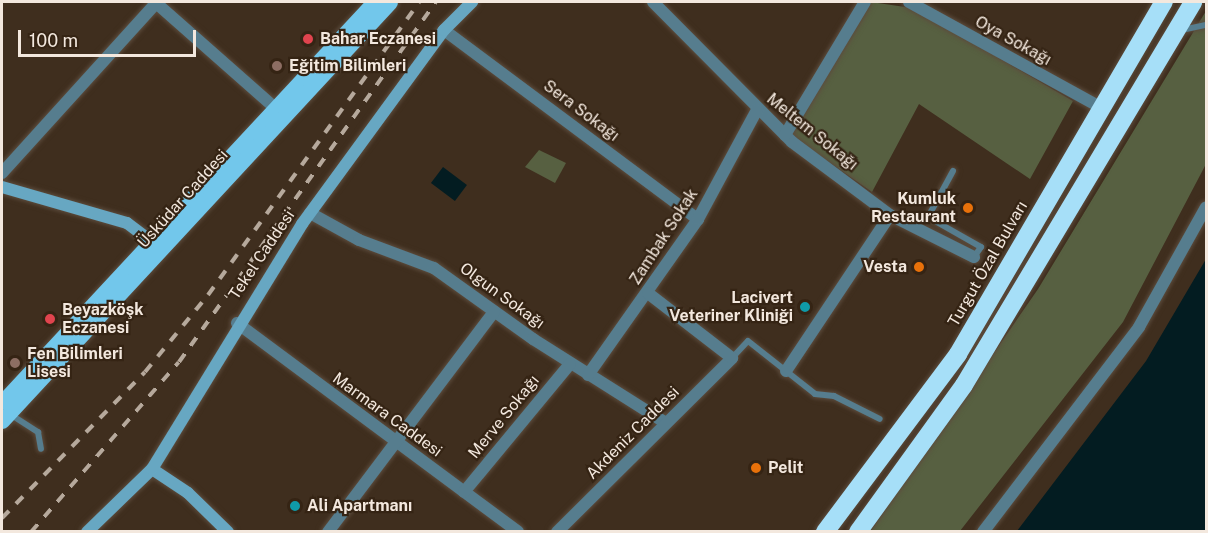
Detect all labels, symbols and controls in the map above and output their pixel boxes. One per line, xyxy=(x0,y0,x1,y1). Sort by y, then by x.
street label: Oya Sokağı xyxy=(972,12,1054,70)
scale bar xyxy=(21,18,200,56)
place label: Bahar Eczanesi xyxy=(320,29,436,49)
text: 100 m xyxy=(29,30,78,51)
marker: Bahar Eczanesi xyxy=(301,32,315,46)
place label: Eğitim Bilimleri xyxy=(289,56,406,76)
marker: Eğitim Bilimleri xyxy=(270,59,284,73)
street label: Sera Sokağı xyxy=(539,76,623,146)
street label: Meltem Sokağı xyxy=(763,89,861,175)
street label: Üsküdar Caddesi xyxy=(134,146,232,252)
street label: Zambak Sokak xyxy=(626,185,702,289)
place label: Kumluk Restaurant xyxy=(871,189,956,227)
street label: Turgut Özal Bulvarı xyxy=(944,198,1032,330)
marker: Kumluk Restaurant xyxy=(961,201,975,215)
street label: Tekel Caddesi xyxy=(225,207,299,303)
place label: Vesta xyxy=(863,257,907,277)
street label: Olgun Sokağı xyxy=(456,259,548,333)
marker: Vesta xyxy=(912,260,926,274)
place label: Lacivert Veteriner Kliniği xyxy=(669,288,793,326)
place label: Beyazköşk Eczanesi xyxy=(62,300,143,338)
marker: Lacivert Veteriner Kliniği xyxy=(798,300,812,314)
marker: Beyazköşk Eczanesi xyxy=(43,312,57,326)
place label: Fen Bilimleri Lisesi xyxy=(27,344,123,382)
marker: Fen Bilimleri Lisesi xyxy=(8,356,22,370)
street label: Marmara Caddesi xyxy=(329,369,445,461)
street label: Merve Sokağı xyxy=(465,371,543,463)
street label: Akdeniz Caddesi xyxy=(583,383,683,483)
place label: Pelit xyxy=(768,458,804,478)
marker: Pelit xyxy=(749,461,763,475)
place label: Ali Apartmanı xyxy=(307,496,412,516)
marker: Ali Apartmanı xyxy=(288,499,302,513)

